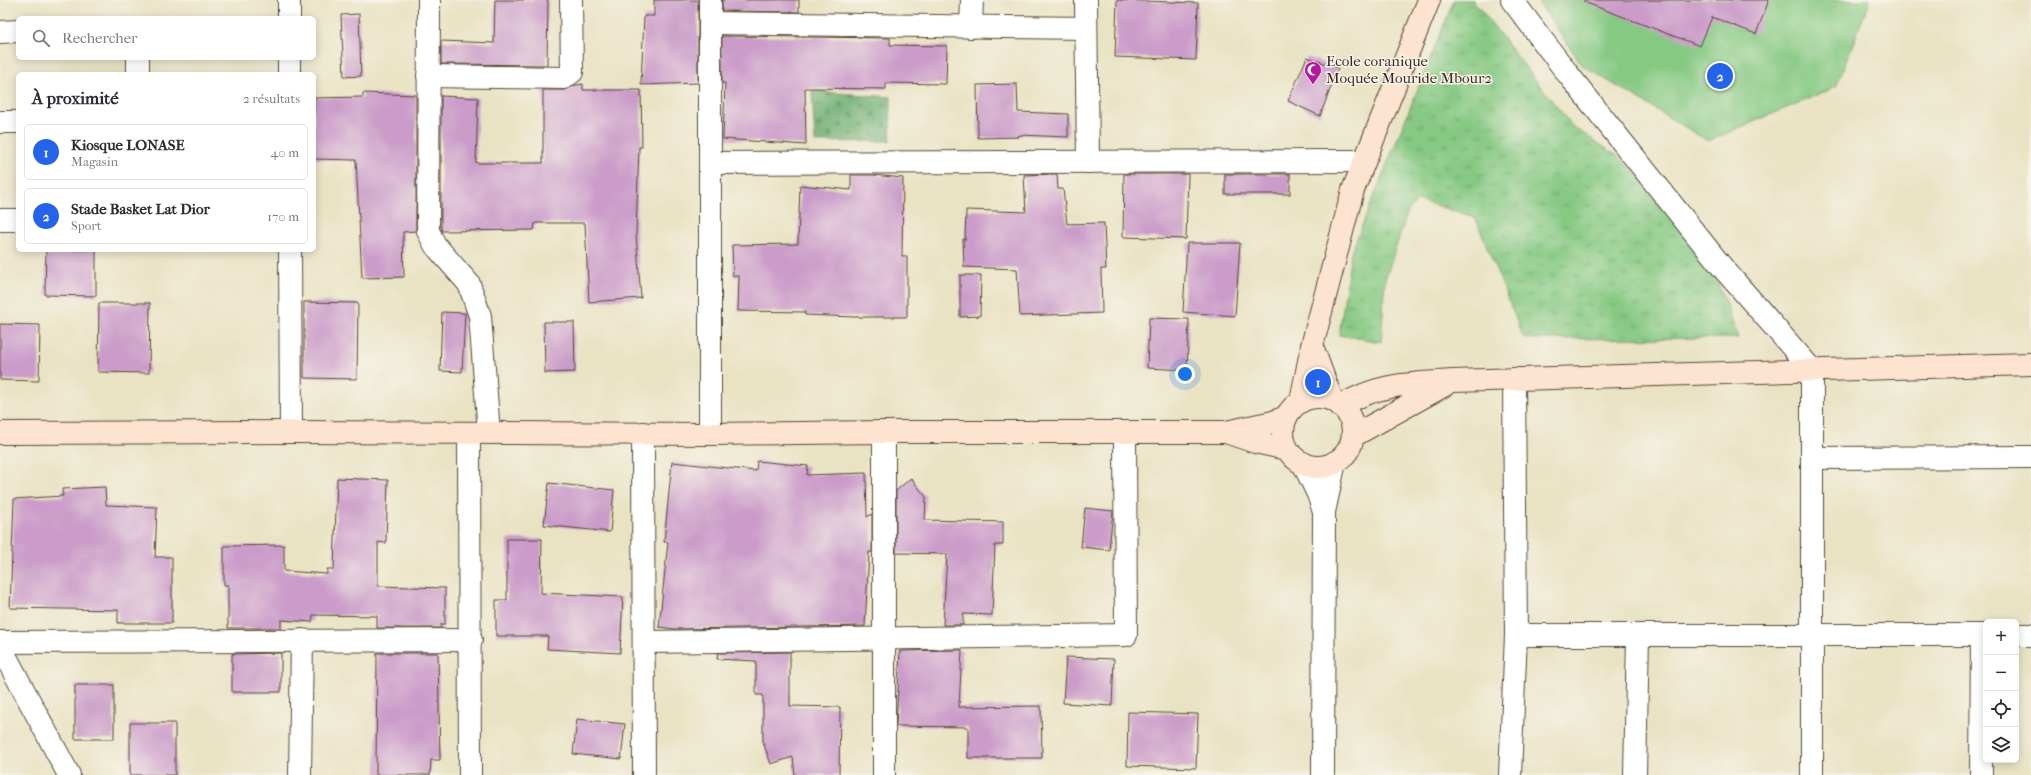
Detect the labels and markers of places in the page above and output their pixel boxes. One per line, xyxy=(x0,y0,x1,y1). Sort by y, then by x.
place label: Ecole coranique Moquée Mouride Mbour2 xyxy=(1326,52,1492,87)
mosque icon: Ecole coranique Moquée Mouride Mbour2 xyxy=(1303,60,1323,85)
pin: 2 xyxy=(1707,61,1733,91)
pin: 1 xyxy=(1305,367,1331,397)

